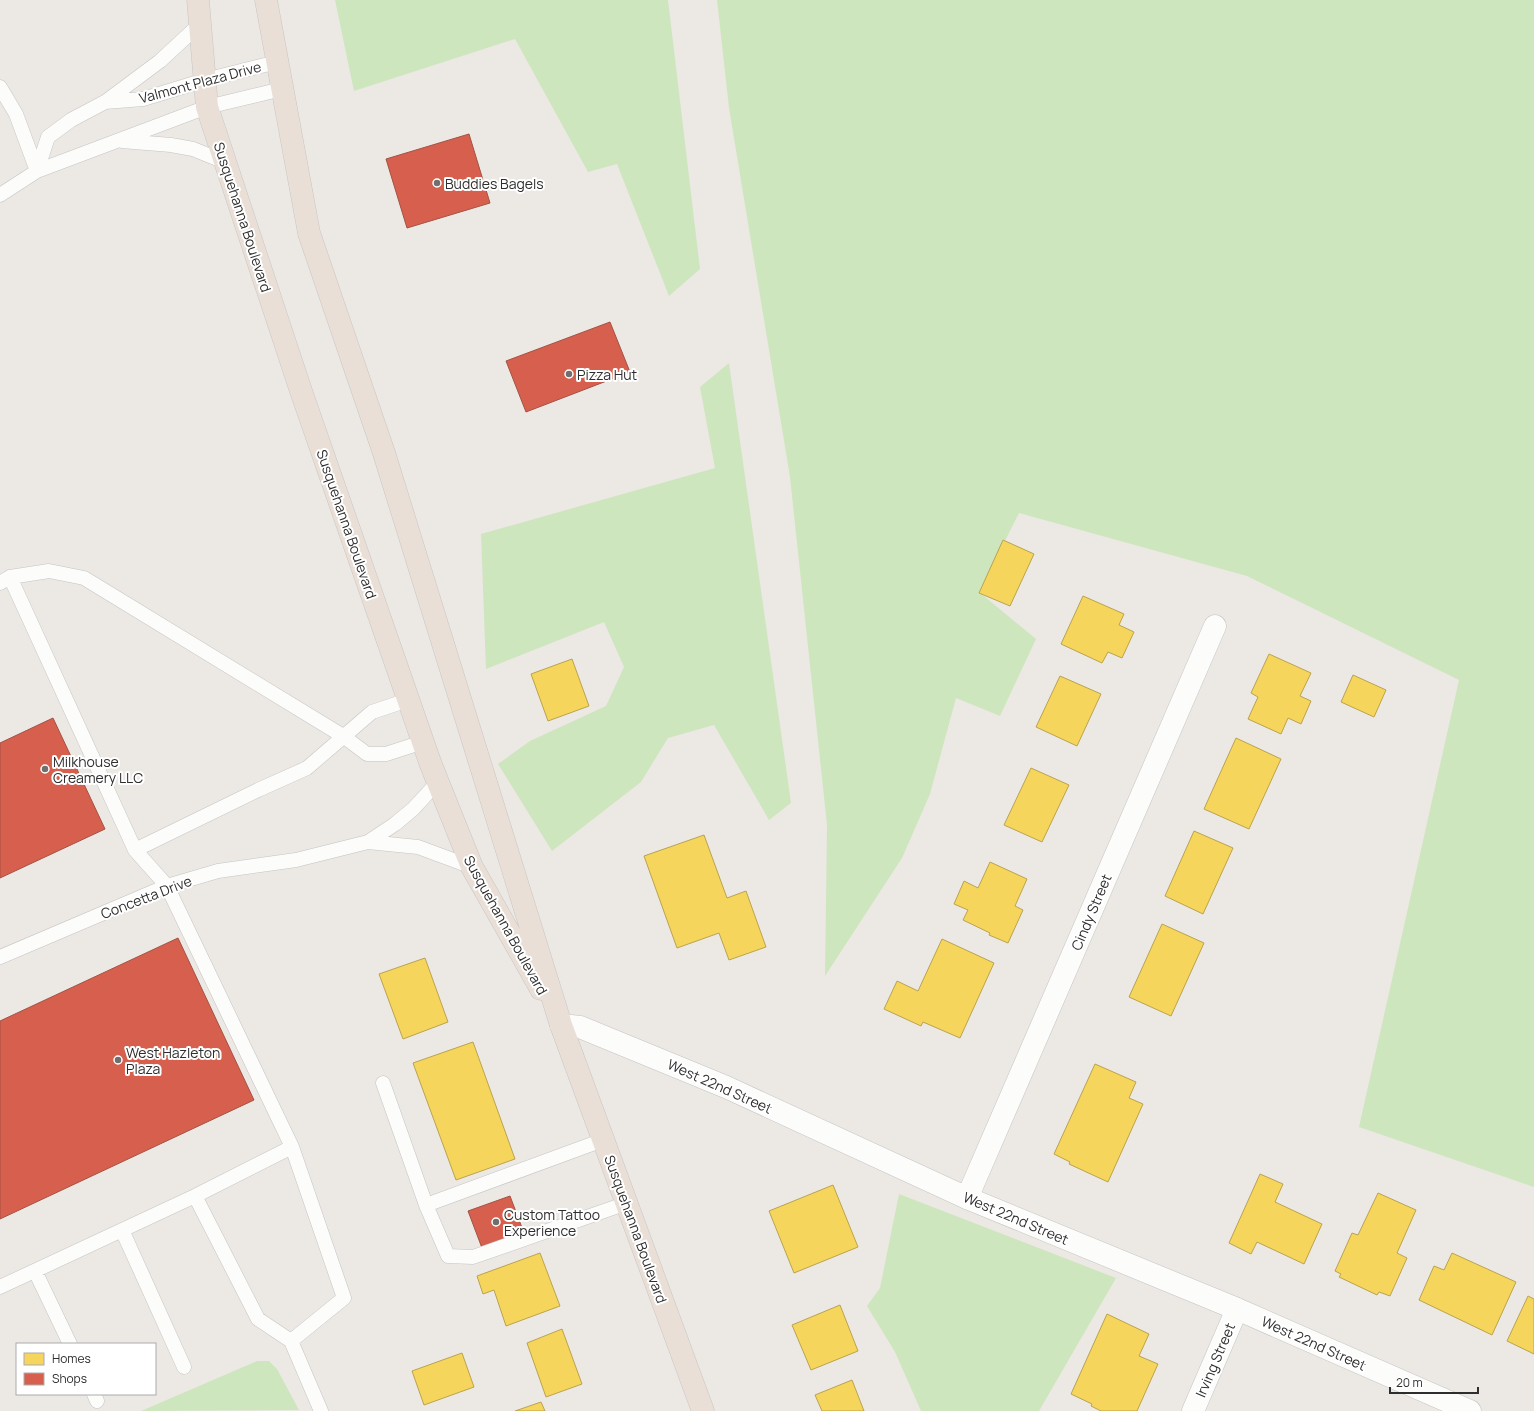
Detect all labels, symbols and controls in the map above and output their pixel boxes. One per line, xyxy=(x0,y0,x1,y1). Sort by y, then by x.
street label: Valmont Plaza Drive xyxy=(137,57,263,107)
street label: Susquehanna Boulevard xyxy=(210,140,276,294)
place label: Buddies Bagels xyxy=(445,174,544,193)
marker: Buddies Bagels xyxy=(432,178,442,188)
place label: Pizza Hut xyxy=(577,365,638,384)
marker: Pizza Hut xyxy=(564,369,574,379)
street label: Susquehanna Boulevard xyxy=(313,447,381,601)
place label: Milkhouse Creamery LLC xyxy=(53,752,143,787)
marker: Milkhouse Creamery LLC xyxy=(40,764,50,774)
street label: Susquehanna Boulevard xyxy=(460,852,552,998)
street label: Concetta Drive xyxy=(98,871,194,923)
street label: Cindy Street xyxy=(1066,871,1116,953)
place label: West Hazleton Plaza xyxy=(126,1043,220,1078)
street label: West 22nd Street xyxy=(665,1054,776,1118)
marker: West Hazleton Plaza xyxy=(113,1055,123,1065)
street label: Susquehanna Boulevard xyxy=(600,1152,672,1306)
street label: West 22nd Street xyxy=(960,1187,1072,1249)
place label: Custom Tattoo Experience xyxy=(504,1205,600,1240)
marker: Custom Tattoo Experience xyxy=(491,1217,501,1227)
street label: West 22nd Street xyxy=(1259,1311,1370,1375)
street label: Irving Street xyxy=(1191,1319,1239,1400)
legend xyxy=(16,1343,156,1395)
text: Homes xyxy=(52,1350,91,1367)
scale bar xyxy=(1390,1369,1478,1395)
text: Shops xyxy=(52,1370,87,1387)
text: 20 m xyxy=(1396,1374,1423,1391)

